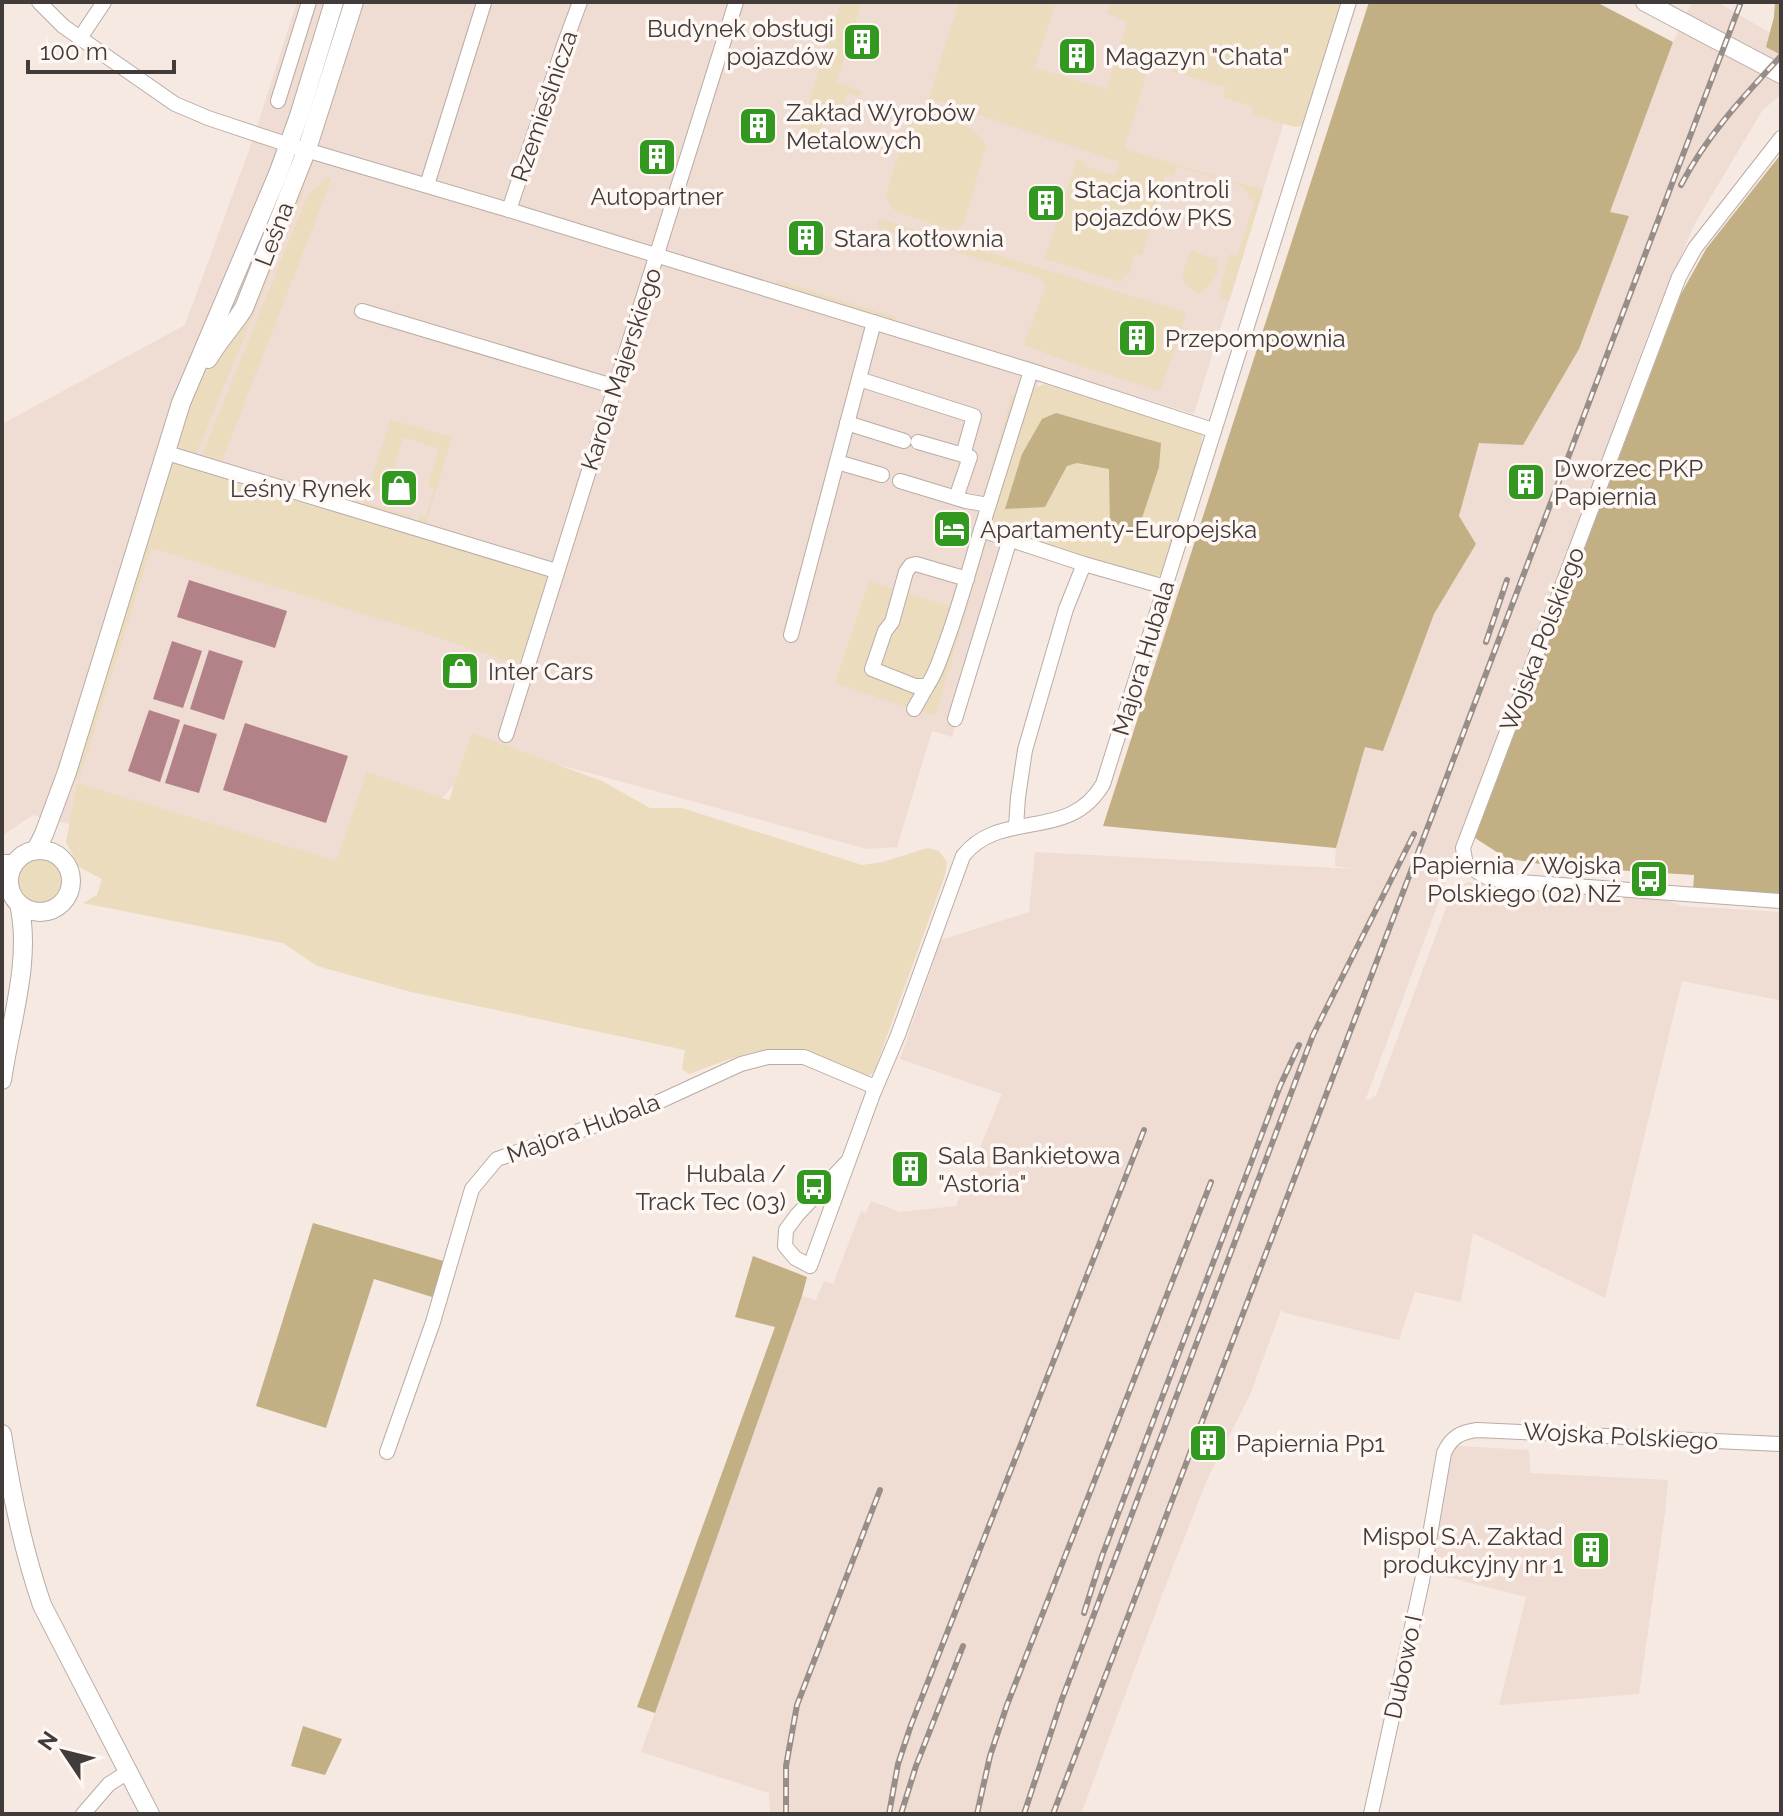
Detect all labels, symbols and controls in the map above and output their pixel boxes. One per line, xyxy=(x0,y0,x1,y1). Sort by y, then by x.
place label: Budynek obsługi pojazdów xyxy=(647,14,834,71)
building icon: Budynek obsługi pojazdów xyxy=(841,21,883,63)
scale bar xyxy=(28,24,174,74)
street label: Rzemieślnicza xyxy=(505,27,583,185)
building icon: Magazyn "Chata" xyxy=(1056,35,1098,77)
text: 100 m xyxy=(40,37,108,66)
place label: Magazyn "Chata" xyxy=(1105,42,1290,71)
place label: Zakład Wyrobów Metalowych xyxy=(786,98,976,155)
building icon: Zakład Wyrobów Metalowych xyxy=(737,105,779,147)
building icon: Autopartner xyxy=(636,136,678,178)
place label: Stacja kontroli pojazdów PKS xyxy=(1074,175,1232,232)
place label: Autopartner xyxy=(590,182,724,211)
building icon: Stacja kontroli pojazdów PKS xyxy=(1025,182,1067,224)
street label: Leśna xyxy=(249,198,299,270)
building icon: Stara kotłownia xyxy=(785,217,827,259)
place label: Stara kotłownia xyxy=(834,224,1004,253)
street label: Karola Majerskiego xyxy=(575,264,667,474)
building icon: Przepompownia xyxy=(1116,317,1158,359)
place label: Przepompownia xyxy=(1165,324,1346,353)
place label: Dworzec PKP Papiernia xyxy=(1554,454,1703,511)
building icon: Dworzec PKP Papiernia xyxy=(1505,461,1547,503)
shop icon: Leśny Rynek xyxy=(378,467,420,509)
place label: Leśny Rynek xyxy=(230,474,371,503)
hotel icon: Apartamenty-Europejska xyxy=(931,508,973,550)
place label: Apartamenty-Europejska xyxy=(980,515,1257,544)
street label: Wojska Polskiego xyxy=(1494,543,1590,735)
street label: Majora Hubala xyxy=(1106,577,1180,739)
shop icon: Inter Cars xyxy=(439,650,481,692)
place label: Inter Cars xyxy=(488,657,593,686)
place label: Papiernia / Wojska Polskiego (02) NŻ xyxy=(1412,851,1621,908)
bus stop icon: Papiernia / Wojska Polskiego (02) NŻ xyxy=(1628,858,1670,900)
street label: Majora Hubala xyxy=(503,1087,663,1169)
place label: Sala Bankietowa "Astoria" xyxy=(938,1141,1120,1198)
building icon: Sala Bankietowa "Astoria" xyxy=(889,1148,931,1190)
place label: Hubala / Track Tec (03) xyxy=(635,1159,786,1216)
bus stop icon: Hubala / Track Tec (03) xyxy=(793,1166,835,1208)
street label: Wojska Polskiego xyxy=(1523,1416,1719,1456)
building icon: Papiernia Pp1 xyxy=(1187,1422,1229,1464)
place label: Papiernia Pp1 xyxy=(1236,1429,1385,1458)
place label: Mispol S.A. Zakład produkcyjny nr 1 xyxy=(1362,1522,1563,1579)
building icon: Mispol S.A. Zakład produkcyjny nr 1 xyxy=(1570,1529,1612,1571)
street label: Dubowo I xyxy=(1378,1612,1428,1722)
north arrow xyxy=(24,1712,104,1792)
text: N xyxy=(32,1726,63,1755)

